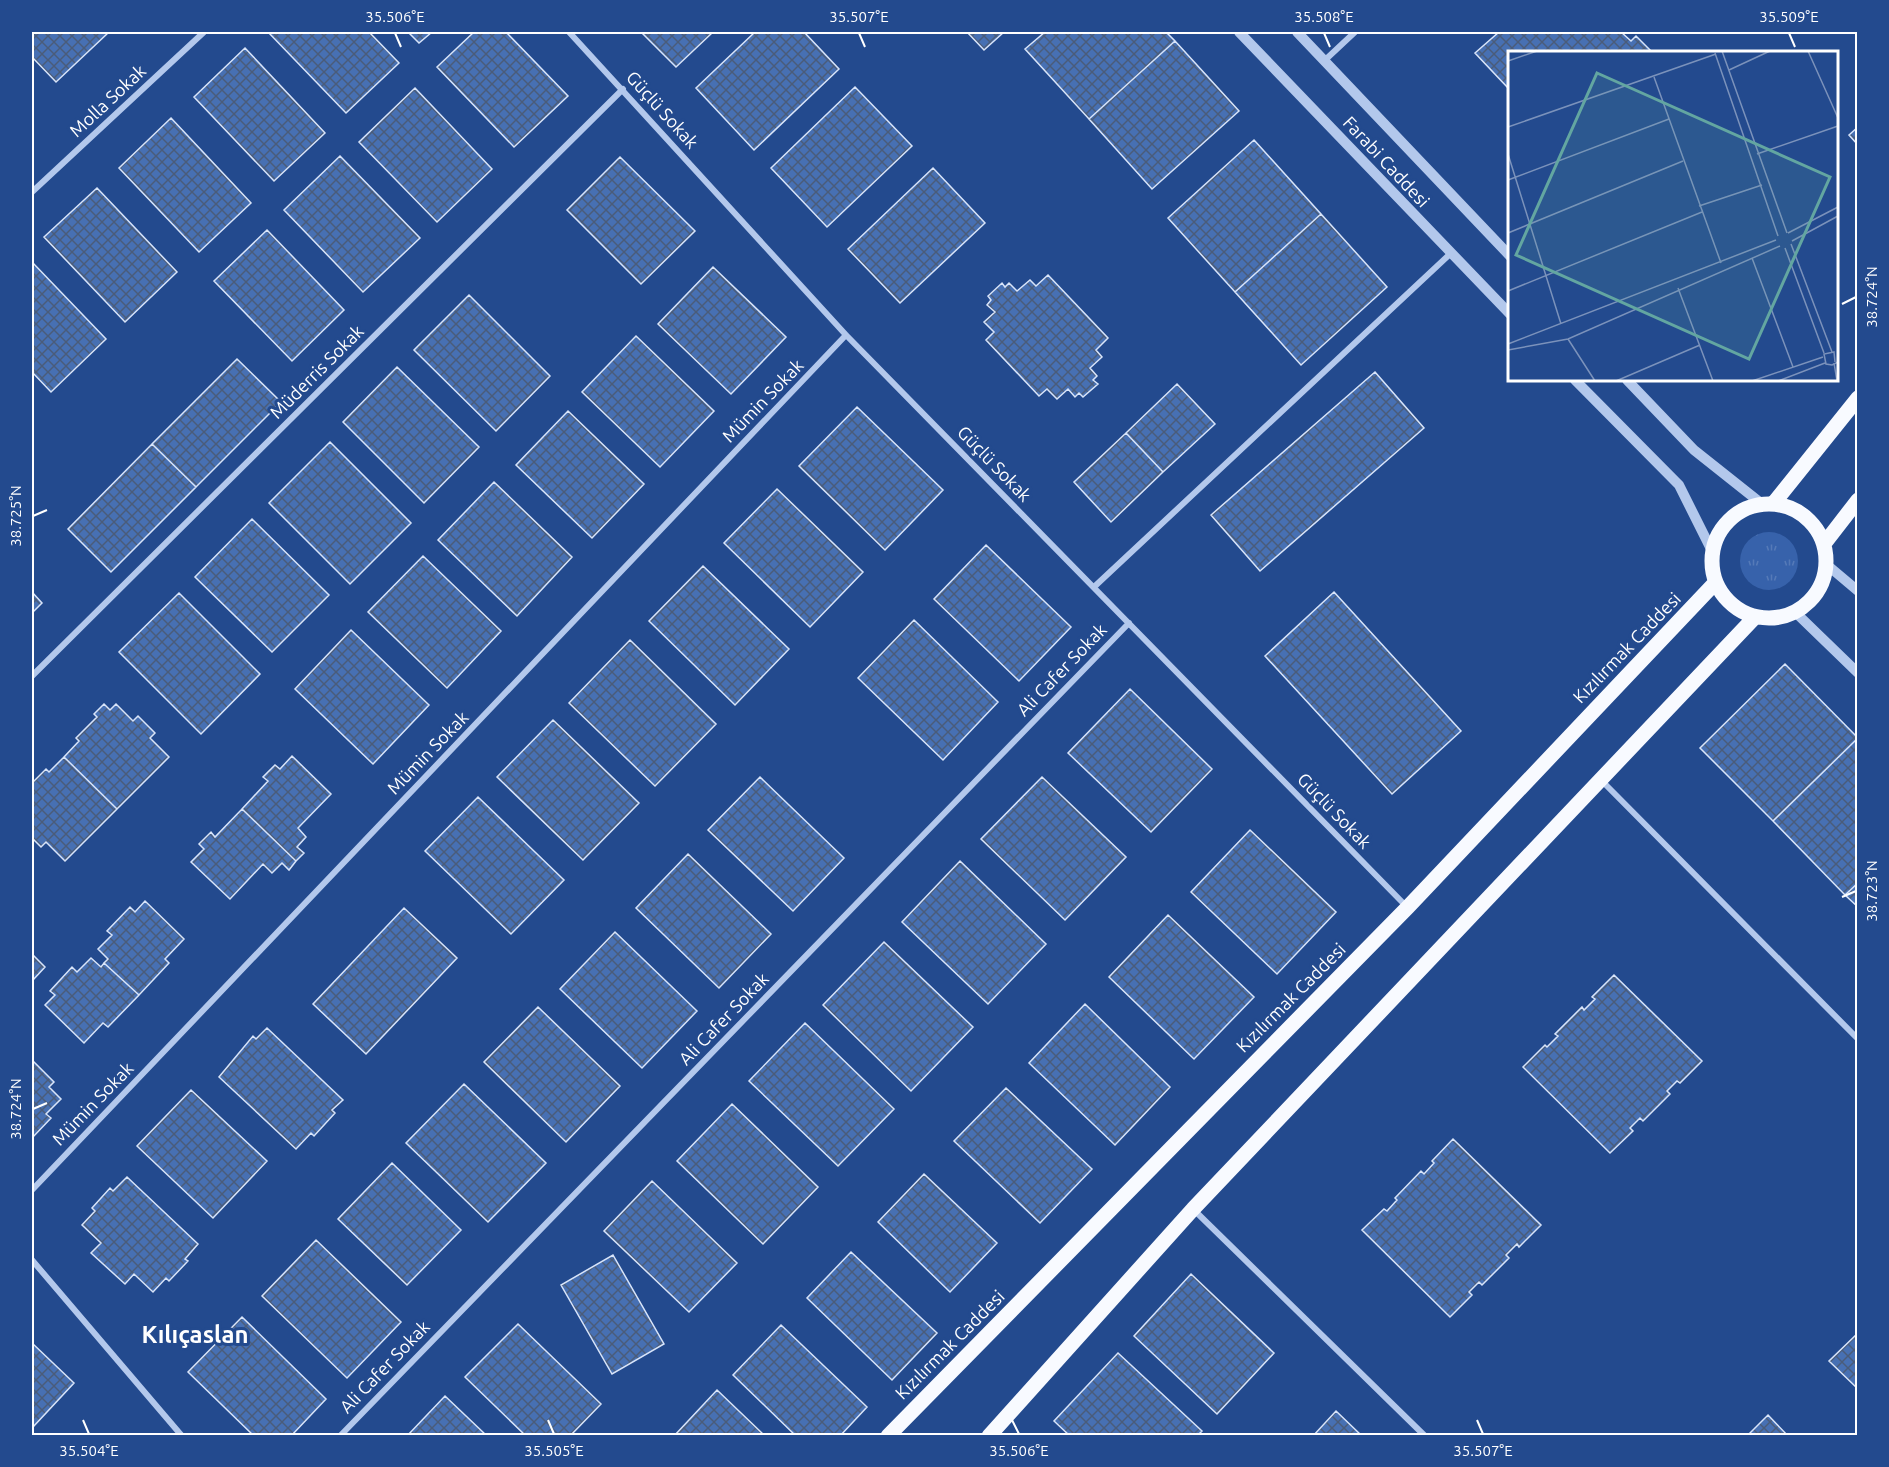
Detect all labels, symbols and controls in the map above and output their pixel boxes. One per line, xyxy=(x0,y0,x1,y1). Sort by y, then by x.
text: 35.506°E xyxy=(365,8,425,25)
text: 35.507°E xyxy=(829,8,889,25)
text: 35.508°E xyxy=(1294,8,1354,25)
text: 35.509°E xyxy=(1759,8,1819,25)
inset map xyxy=(1508,51,1838,381)
street label: Molla Sokak xyxy=(65,60,149,140)
street label: Güçlü Sokak xyxy=(623,67,703,152)
street label: Farabi Caddesi xyxy=(1340,112,1434,211)
text: 38.724°N xyxy=(1863,266,1880,328)
street label: Müderris Sokak xyxy=(265,320,367,422)
street label: Mümin Sokak xyxy=(718,355,807,446)
street label: Güçlü Sokak xyxy=(954,421,1036,505)
text: 38.725°N xyxy=(7,485,24,547)
street label: Kızılırmak Caddesi xyxy=(1568,588,1684,707)
street label: Ali Cafer Sokak xyxy=(1012,619,1110,720)
street label: Mümin Sokak xyxy=(383,707,472,798)
street label: Güçlü Sokak xyxy=(1294,768,1376,852)
text: 38.723°N xyxy=(1863,860,1880,922)
street label: Kızılırmak Caddesi xyxy=(1232,939,1349,1056)
street label: Ali Cafer Sokak xyxy=(674,968,772,1069)
street label: Mümin Sokak xyxy=(48,1058,137,1149)
text: 38.724°N xyxy=(7,1078,24,1140)
street label: Kızılırmak Caddesi xyxy=(891,1286,1008,1403)
street label: Ali Cafer Sokak xyxy=(335,1316,433,1417)
district label: Kılıçaslan xyxy=(141,1321,249,1348)
text: 35.504°E xyxy=(59,1442,119,1459)
text: 35.505°E xyxy=(524,1442,584,1459)
text: 35.506°E xyxy=(989,1442,1049,1459)
text: 35.507°E xyxy=(1453,1442,1513,1459)

